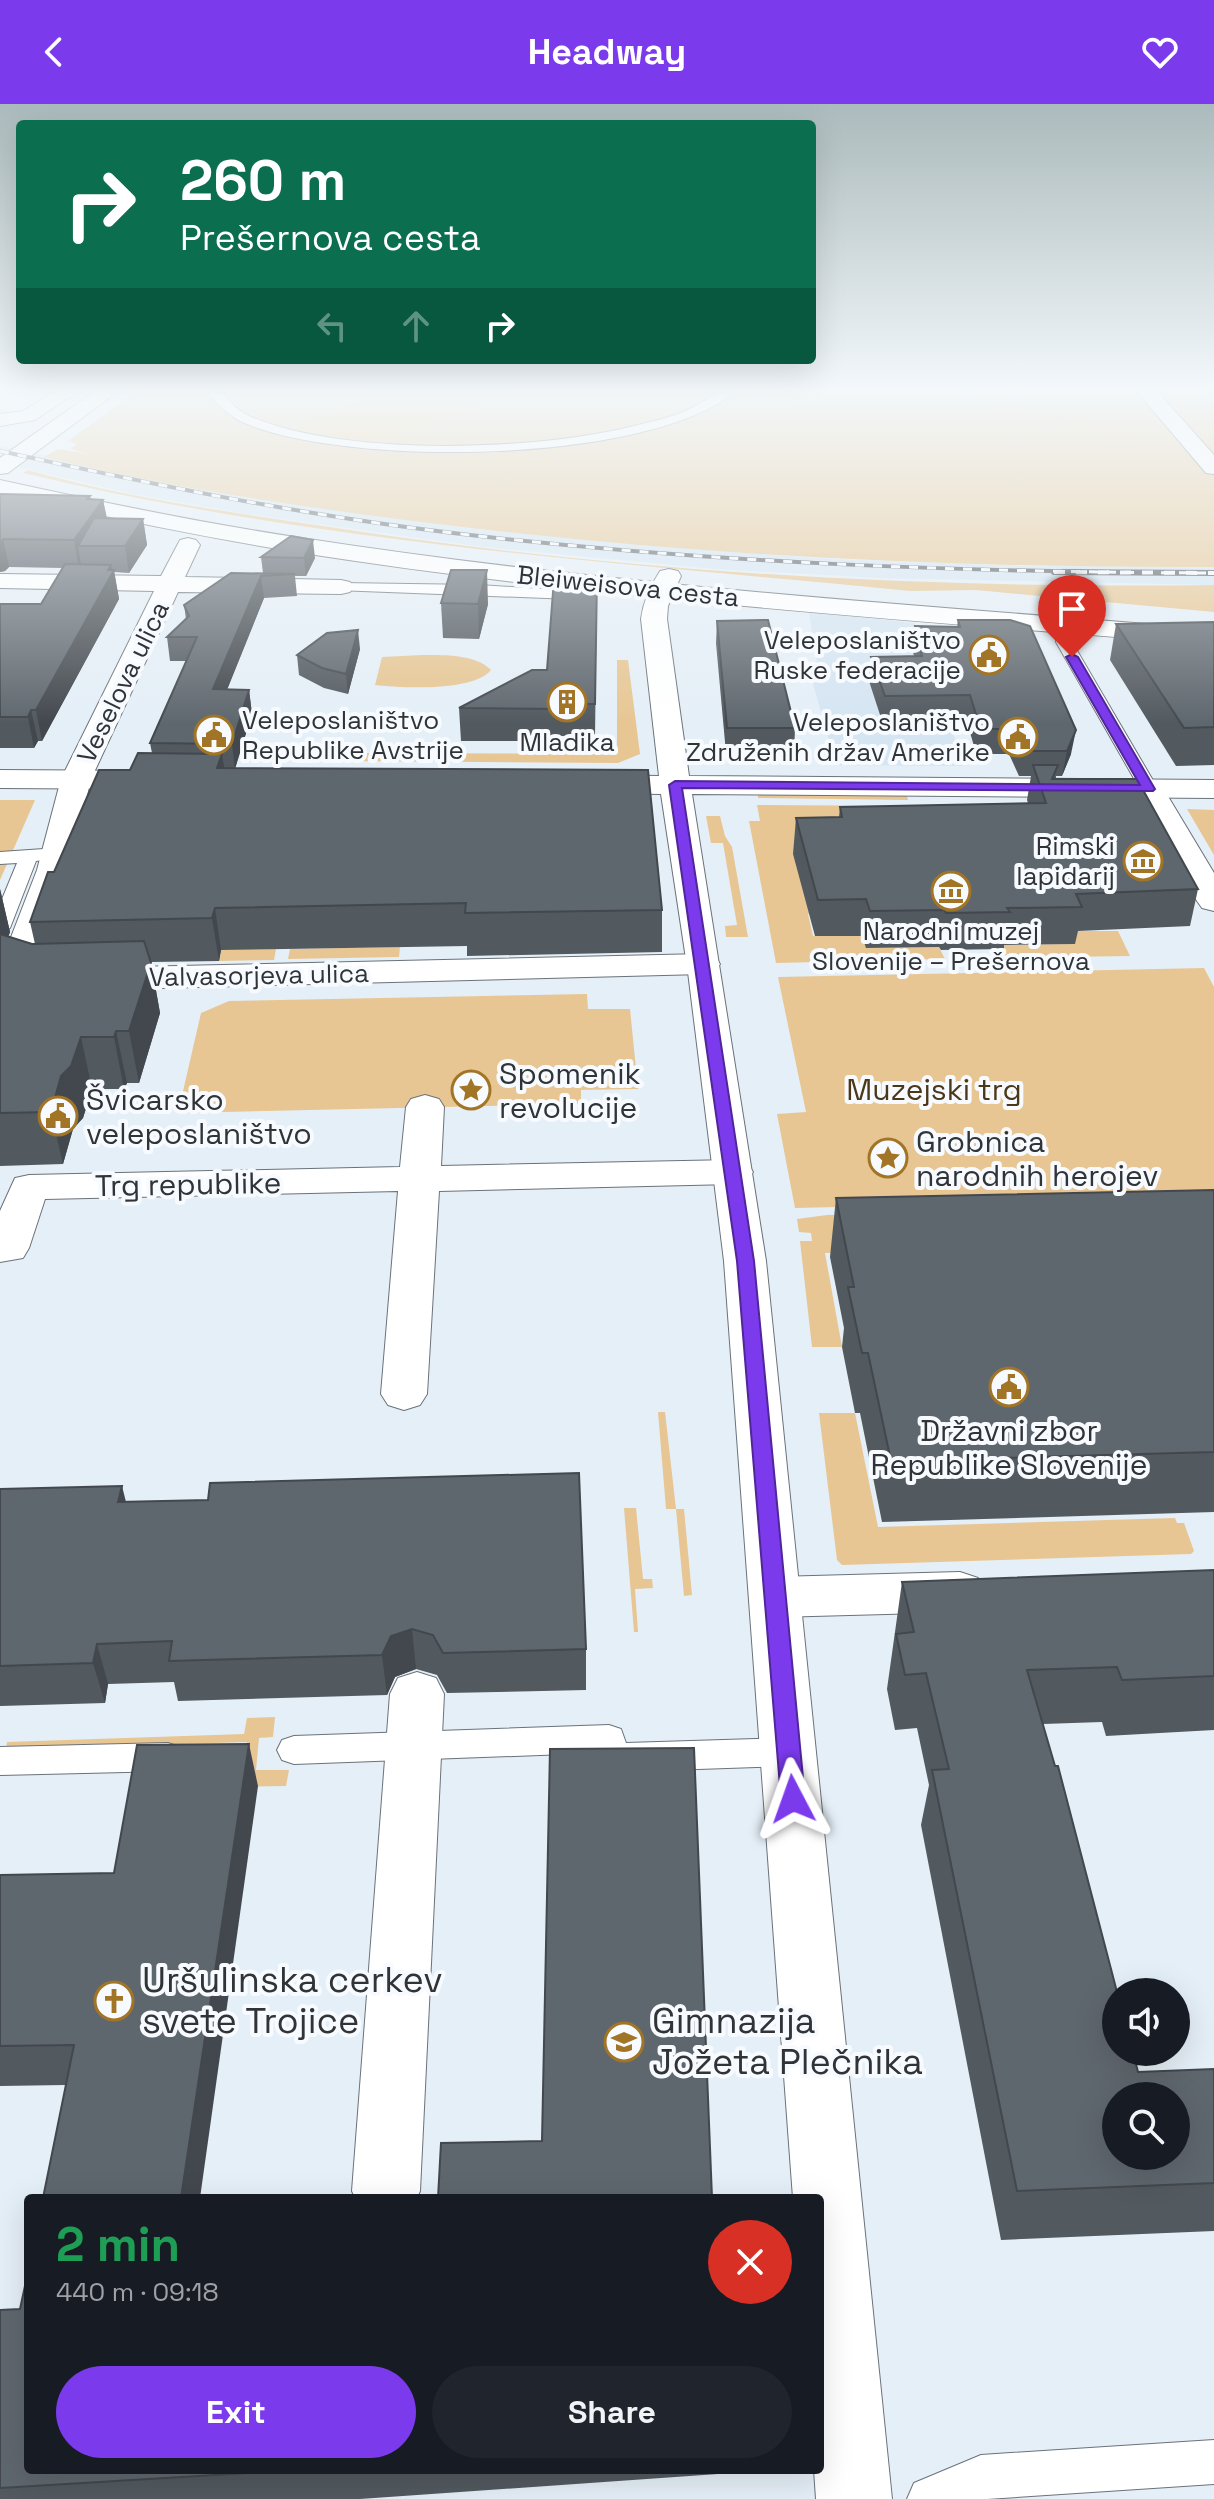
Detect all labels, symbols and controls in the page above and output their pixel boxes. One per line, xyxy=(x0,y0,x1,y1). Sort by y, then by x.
text: Headway xyxy=(528,29,686,75)
icon: back xyxy=(32,30,76,74)
icon: heart xyxy=(1138,30,1182,74)
text: 260 m xyxy=(180,145,346,216)
icon: right xyxy=(48,152,152,256)
text: Prešernova cesta xyxy=(180,215,481,261)
icon: left xyxy=(310,304,354,348)
icon: ahead xyxy=(394,304,438,348)
icon: right xyxy=(478,304,522,348)
street label: Bleiweisova cesta xyxy=(515,557,741,615)
pin xyxy=(1038,575,1106,657)
icon: arrive xyxy=(1050,587,1094,631)
street label: Veselova ulica xyxy=(69,595,177,769)
place label: Veleposlaništvo Ruske federacije xyxy=(754,623,961,687)
public building icon: Veleposlaništvo Ruske federacije xyxy=(968,634,1010,676)
building icon: Mladika xyxy=(546,681,588,723)
place label: Veleposlaništvo Republike Avstrije xyxy=(242,703,464,767)
place label: Veleposlaništvo Združenih držav Amerike xyxy=(686,705,990,769)
public building icon: Veleposlaništvo Republike Avstrije xyxy=(193,714,235,756)
public building icon: Veleposlaništvo Združenih držav Amerike xyxy=(997,716,1039,758)
place label: Mladika xyxy=(519,725,615,759)
place label: Rimski lapidarij xyxy=(1016,829,1115,893)
museum icon: Rimski lapidarij xyxy=(1122,840,1164,882)
museum icon: Narodni muzej Slovenije – Prešernova xyxy=(930,870,972,912)
place label: Narodni muzej Slovenije – Prešernova xyxy=(812,914,1090,978)
street label: Valvasorjeva ulica xyxy=(149,956,369,994)
place label: Spomenik revolucije xyxy=(499,1054,641,1127)
place icon: Spomenik revolucije xyxy=(450,1069,492,1111)
park label: Muzejski trg xyxy=(846,1070,1022,1109)
place label: Švicarsko veleposlaništvo xyxy=(86,1080,312,1153)
public building icon: Švicarsko veleposlaništvo xyxy=(37,1095,79,1137)
place label: Grobnica narodnih herojev xyxy=(916,1122,1158,1195)
place icon: Grobnica narodnih herojev xyxy=(867,1137,909,1179)
street label: Trg republike xyxy=(94,1163,282,1205)
public building icon: Državni zbor Republike Slovenije xyxy=(988,1366,1030,1408)
place label: Državni zbor Republike Slovenije xyxy=(870,1411,1148,1484)
position arrow xyxy=(751,1757,835,1841)
place label: Uršulinska cerkev svete Trojice xyxy=(142,1957,443,2044)
map controls xyxy=(1102,1978,1190,2170)
button: sound xyxy=(1102,1978,1190,2066)
church icon: Uršulinska cerkev svete Trojice xyxy=(93,1980,135,2022)
place label: Gimnazija Jožeta Plečnika xyxy=(652,1998,923,2085)
school or university icon: Gimnazija Jožeta Plečnika xyxy=(603,2021,645,2063)
button: search xyxy=(1102,2082,1190,2170)
text: 2 min xyxy=(56,2214,180,2275)
button: close xyxy=(708,2220,792,2304)
text: 440 m · 09:18 xyxy=(56,2275,219,2309)
button: Exit xyxy=(56,2366,416,2458)
button: Share xyxy=(432,2366,792,2458)

